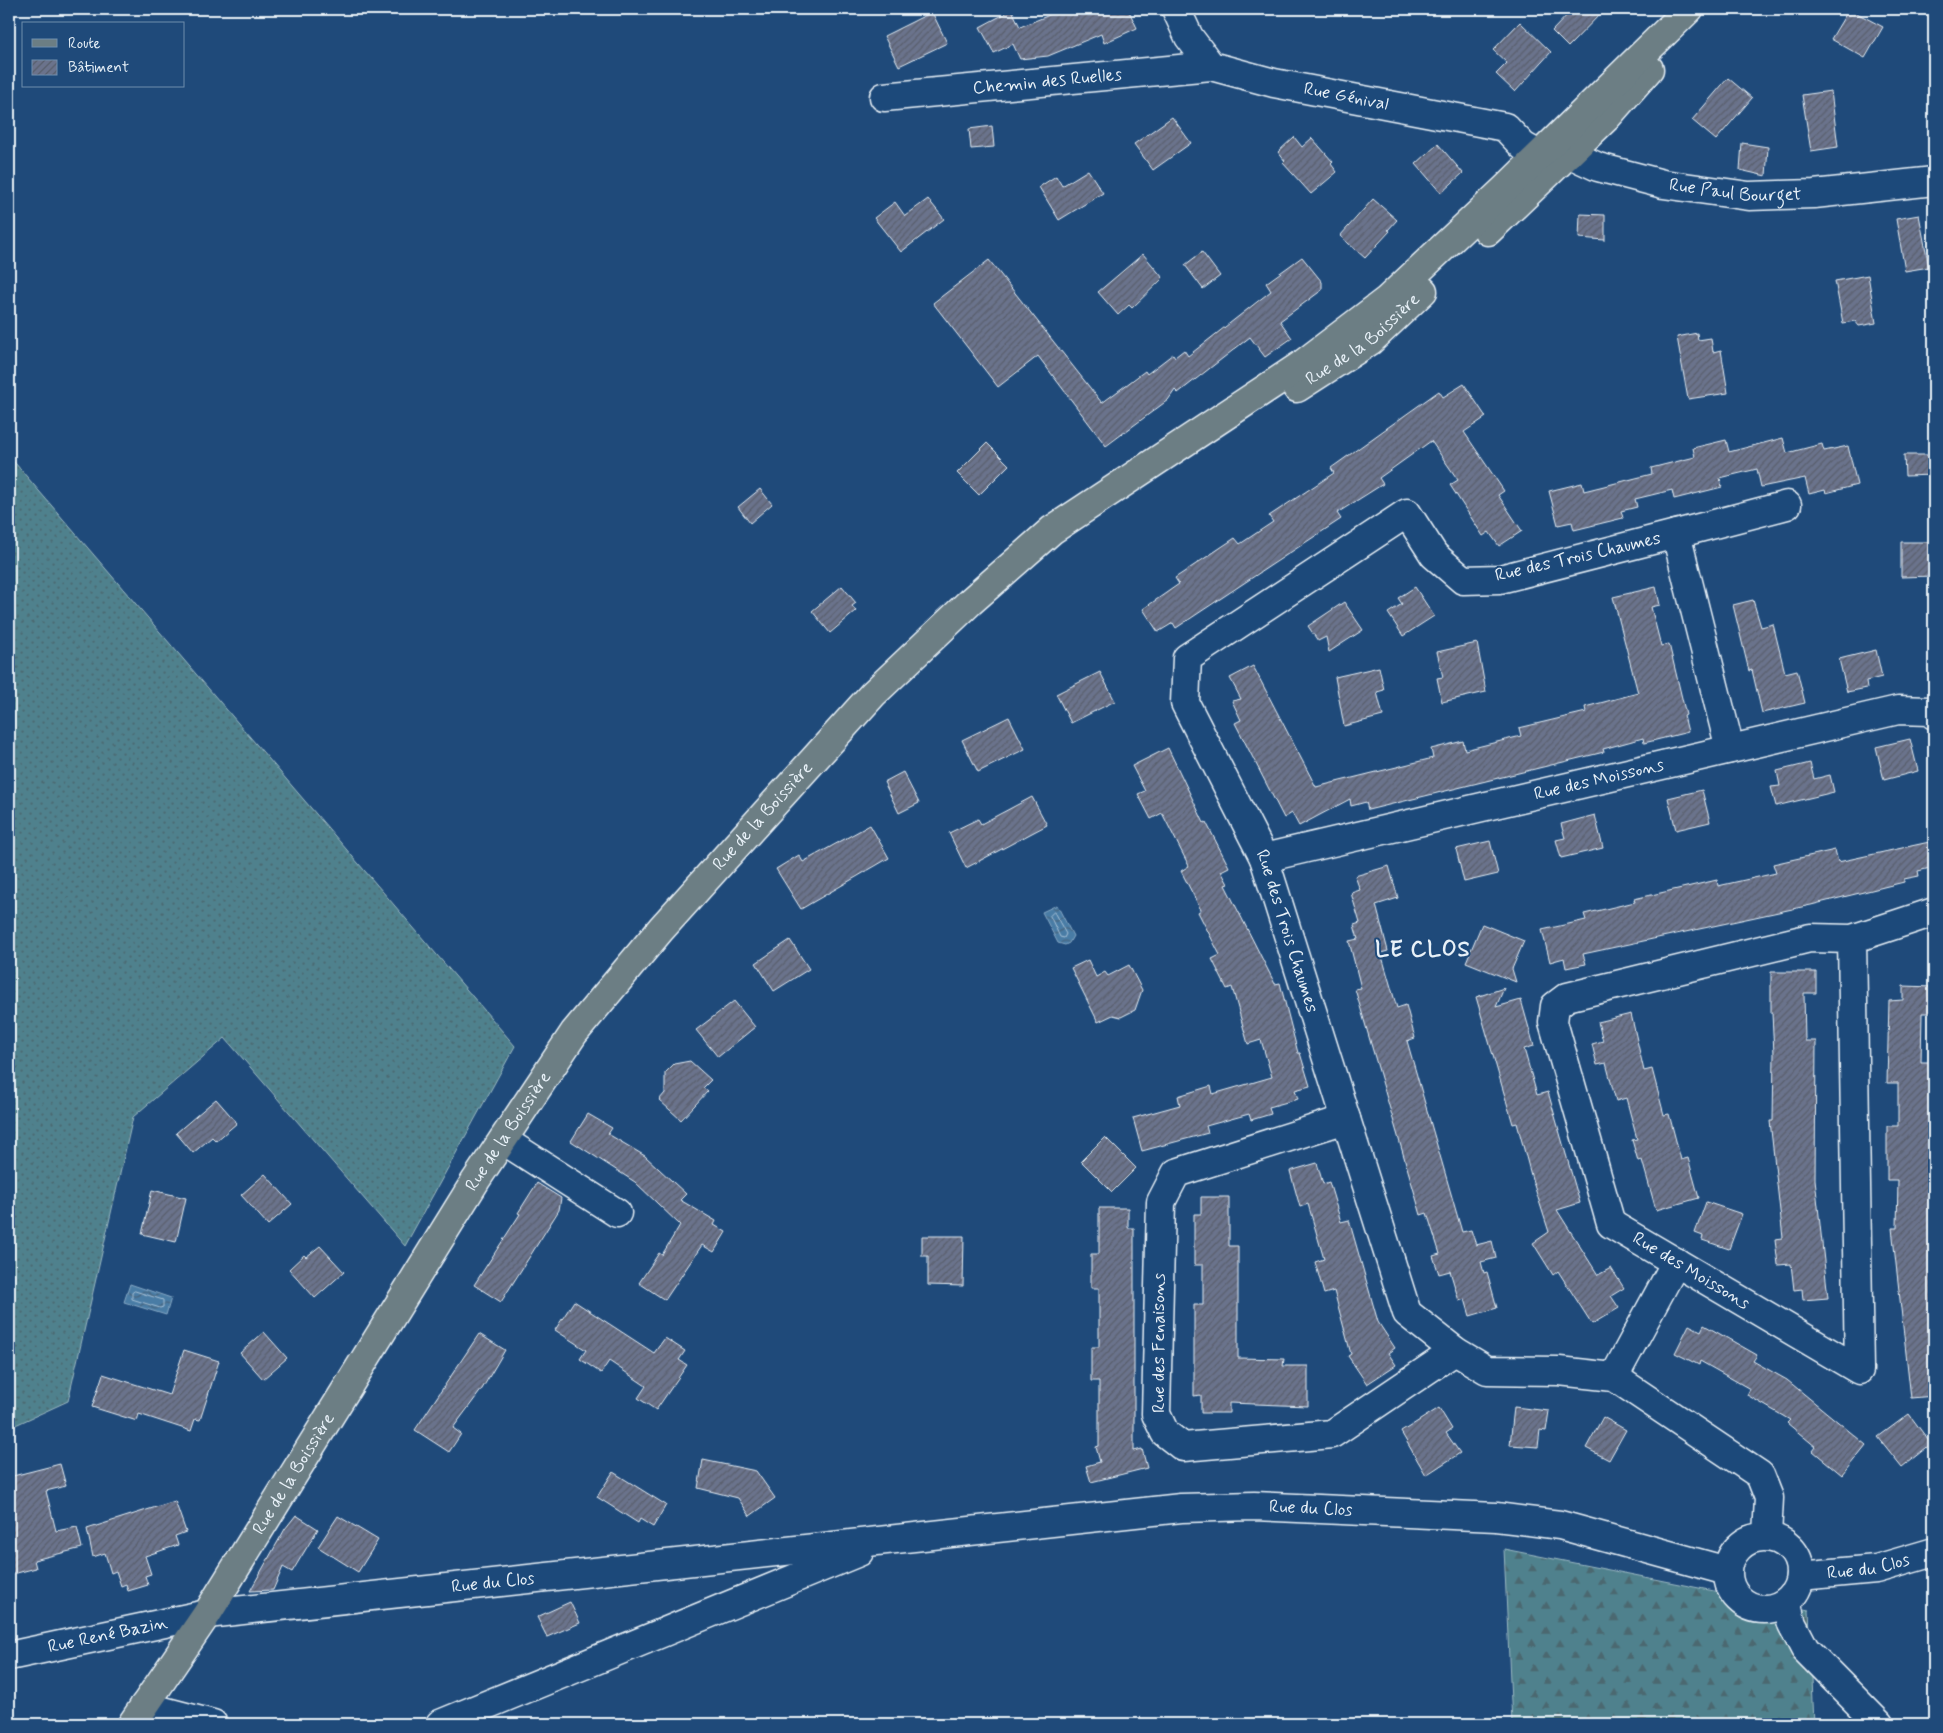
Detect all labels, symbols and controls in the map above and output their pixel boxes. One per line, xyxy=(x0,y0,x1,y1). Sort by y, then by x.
legend xyxy=(22,22,185,88)
text: Route xyxy=(68,34,101,54)
text: Bâtiment xyxy=(68,58,129,78)
street label: Chemin des Ruelles xyxy=(972,62,1123,101)
street label: Rue Génival xyxy=(1302,77,1391,117)
street label: Rue Paul Bourget xyxy=(1668,173,1802,209)
street label: Rue de la Boissière xyxy=(1301,288,1425,391)
street label: Rue des Trois Chaumes xyxy=(1493,526,1663,588)
street label: Rue des Moissons xyxy=(1532,753,1666,807)
street label: Rue de la Boissière xyxy=(707,756,818,876)
street label: Rue des Trois Chaumes xyxy=(1250,846,1324,1016)
district label: LE CLOS xyxy=(1375,936,1471,964)
street label: Rue de la Boissière xyxy=(460,1067,557,1196)
street label: Rue des Moissons xyxy=(1628,1227,1754,1316)
street label: Rue des Fenaisons xyxy=(1147,1273,1171,1413)
street label: Rue de la Boissière xyxy=(247,1408,341,1539)
street label: Rue du Clos xyxy=(1268,1495,1353,1522)
street label: Rue du Clos xyxy=(1826,1548,1913,1585)
street label: Rue du Clos xyxy=(450,1566,536,1599)
street label: Rue René Bazin xyxy=(46,1611,170,1659)

